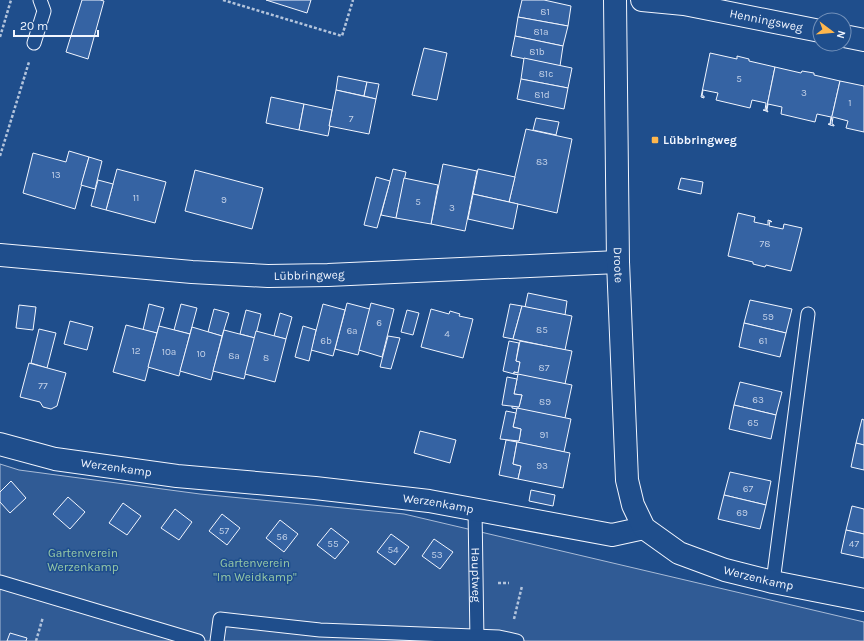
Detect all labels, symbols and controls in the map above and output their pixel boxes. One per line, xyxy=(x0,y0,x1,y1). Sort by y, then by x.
house number: 81 xyxy=(540,6,550,18)
street label: Henningsweg xyxy=(728,6,804,34)
scale bar xyxy=(14,12,98,38)
north arrow xyxy=(812,12,852,52)
text: 20 m xyxy=(20,19,48,33)
house number: 81a xyxy=(534,26,548,38)
text: N xyxy=(834,29,848,40)
house number: 81b xyxy=(529,46,545,58)
house number: 81c xyxy=(539,68,553,80)
house number: 5 xyxy=(736,73,742,85)
house number: 3 xyxy=(801,87,807,99)
house number: 81d xyxy=(534,89,550,101)
house number: 1 xyxy=(848,97,852,109)
house number: 7 xyxy=(349,113,354,125)
place label: Lübbringweg xyxy=(663,133,737,147)
marker: Lübbringweg xyxy=(650,135,660,145)
house number: 83 xyxy=(536,156,548,168)
house number: 13 xyxy=(51,169,61,181)
house number: 11 xyxy=(133,192,139,204)
house number: 9 xyxy=(221,194,227,206)
house number: 5 xyxy=(415,196,421,208)
house number: 3 xyxy=(449,202,455,214)
house number: 78 xyxy=(760,238,770,250)
street label: Droote xyxy=(611,247,626,283)
street label: Lübbringweg xyxy=(274,267,345,283)
house number: 59 xyxy=(762,311,774,323)
house number: 6 xyxy=(376,317,382,329)
house number: 85 xyxy=(536,324,548,336)
house number: 6a xyxy=(346,325,358,337)
house number: 4 xyxy=(444,328,450,340)
house number: 6b xyxy=(320,335,332,347)
house number: 61 xyxy=(758,335,768,347)
house number: 12 xyxy=(131,345,141,357)
house number: 10a xyxy=(162,346,176,358)
house number: 10 xyxy=(196,348,206,360)
house number: 8a xyxy=(228,350,240,362)
house number: 8 xyxy=(263,352,269,364)
house number: 87 xyxy=(539,362,550,374)
house number: 77 xyxy=(38,380,48,392)
house number: 63 xyxy=(752,394,764,406)
house number: 89 xyxy=(539,396,551,408)
house number: 65 xyxy=(747,417,759,429)
house number: 91 xyxy=(539,429,549,441)
street label: Werzenkamp xyxy=(80,456,153,479)
house number: 93 xyxy=(536,460,548,472)
house number: 67 xyxy=(743,483,754,495)
street label: Werzenkamp xyxy=(402,491,475,516)
house number: 69 xyxy=(736,507,748,519)
house number: 57 xyxy=(219,525,229,537)
house number: 56 xyxy=(276,531,288,543)
house number: 55 xyxy=(327,538,339,550)
house number: 47 xyxy=(849,538,859,550)
house number: 54 xyxy=(387,544,399,556)
park label: Gartenverein Werzenkamp xyxy=(47,546,119,574)
street label: Hauptweg xyxy=(469,547,483,603)
house number: 53 xyxy=(431,549,443,561)
park label: Gartenverein "Im Weidkamp" xyxy=(213,556,297,584)
street label: Werzenkamp xyxy=(722,563,795,593)

